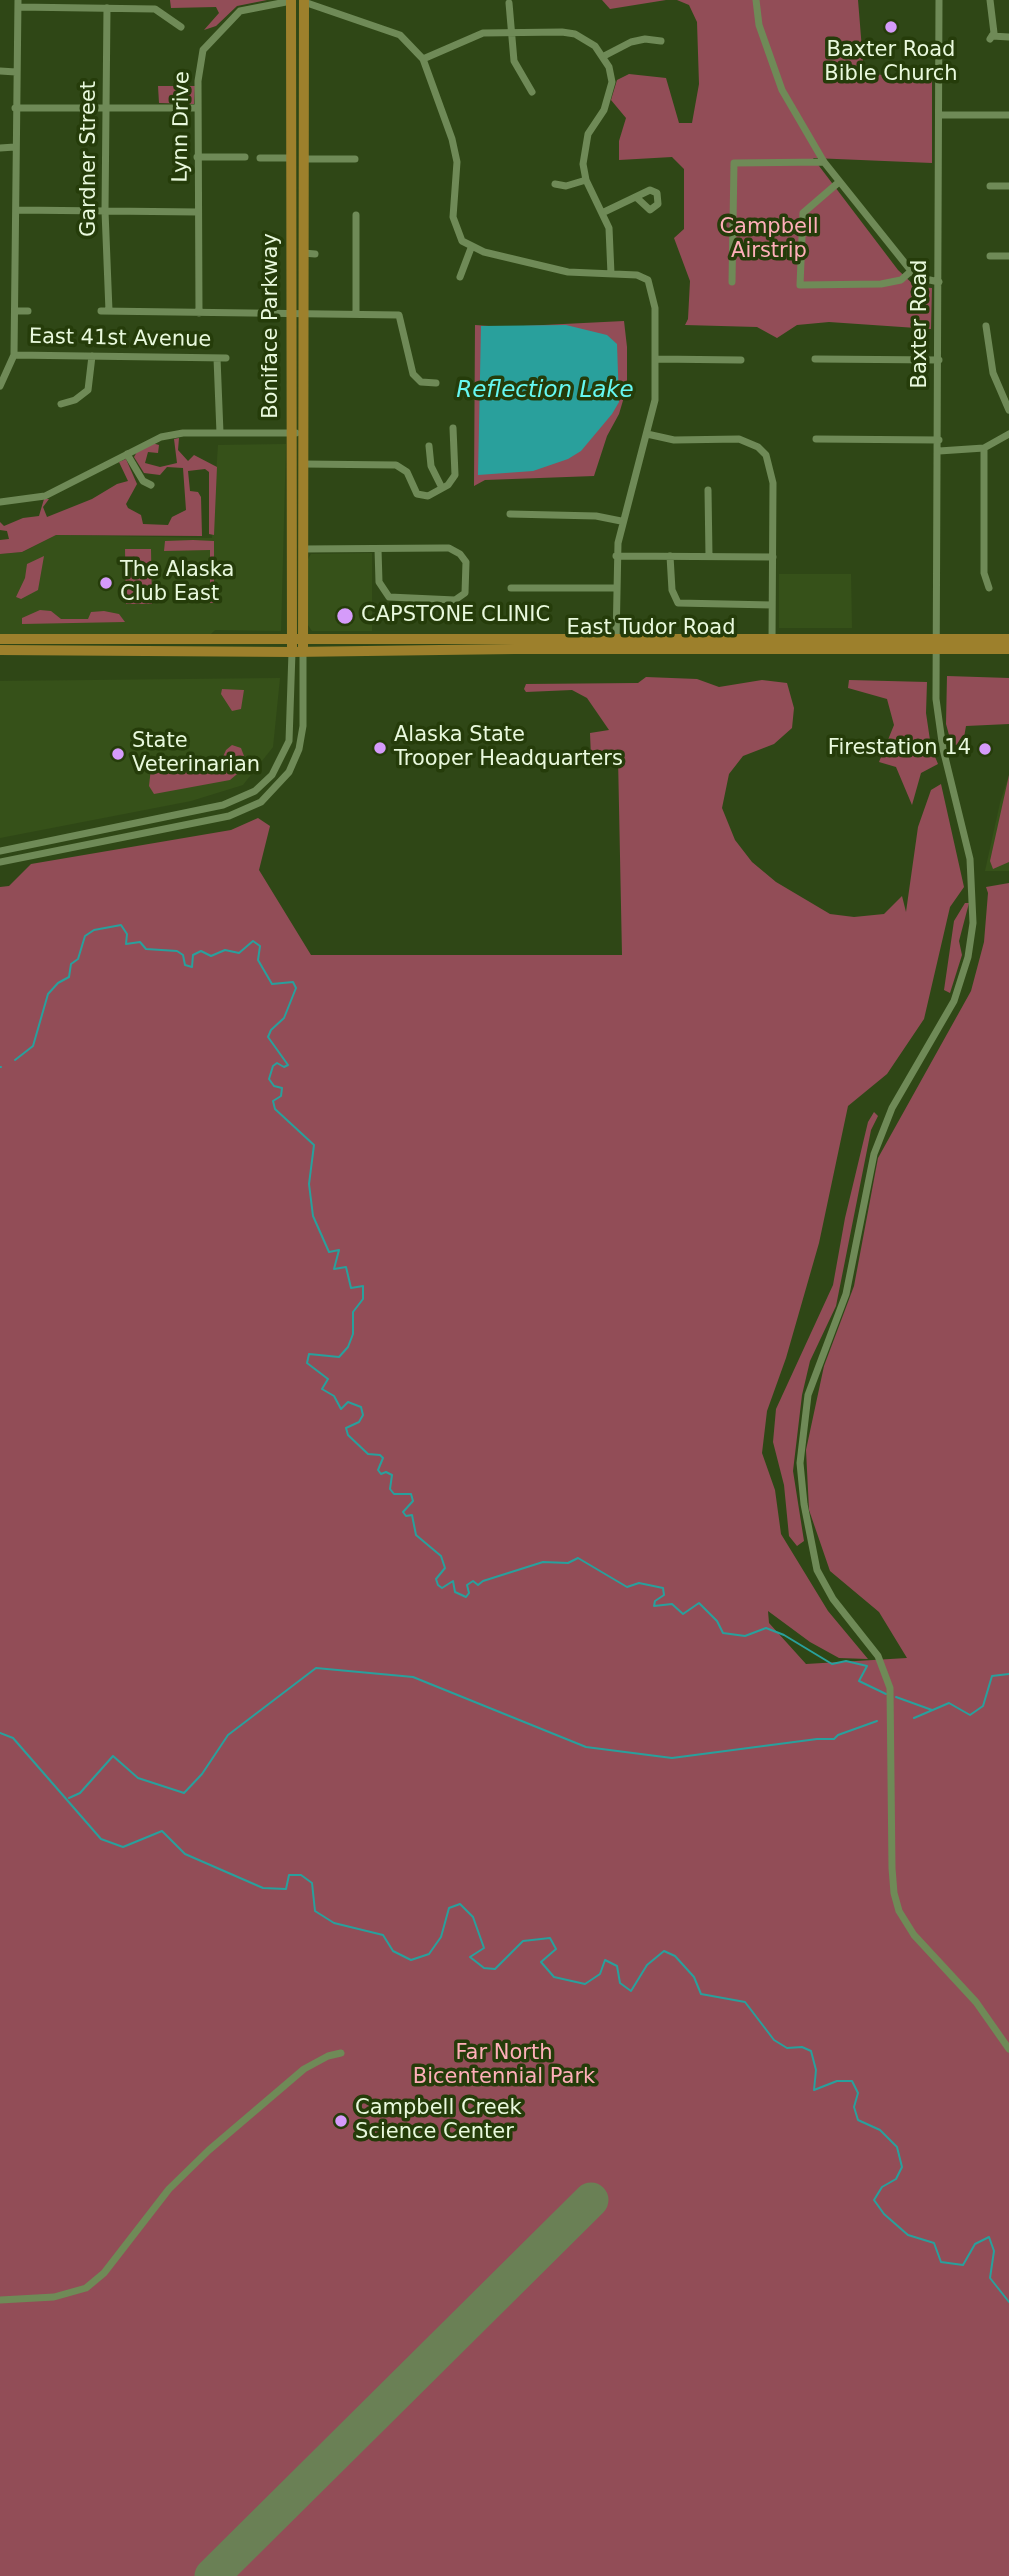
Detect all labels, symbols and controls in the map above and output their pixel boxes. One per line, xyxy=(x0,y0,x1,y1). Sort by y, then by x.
marker: Baxter Road Bible Church xyxy=(883,19,899,35)
place label: Baxter Road Bible Church xyxy=(824,38,958,88)
street label: Lynn Drive xyxy=(168,71,196,183)
street label: Gardner Street xyxy=(77,81,103,237)
park label: Campbell Airstrip xyxy=(719,215,819,265)
street label: Boniface Parkway xyxy=(259,233,285,419)
street label: Baxter Road xyxy=(908,260,934,388)
street label: East 41st Avenue xyxy=(29,325,211,353)
water label: Reflection Lake xyxy=(456,377,634,405)
place label: The Alaska Club East xyxy=(120,558,234,608)
marker: The Alaska Club East xyxy=(98,575,114,591)
place label: CAPSTONE CLINIC xyxy=(361,603,550,629)
marker: CAPSTONE CLINIC xyxy=(335,606,355,626)
street label: East Tudor Road xyxy=(566,616,736,642)
place label: Alaska State Trooper Headquarters xyxy=(394,723,623,773)
place label: State Veterinarian xyxy=(132,729,260,779)
place label: Firestation 14 xyxy=(828,736,971,762)
marker: Alaska State Trooper Headquarters xyxy=(372,740,388,756)
marker: Firestation 14 xyxy=(977,741,993,757)
marker: State Veterinarian xyxy=(110,746,126,762)
park label: Far North Bicentennial Park xyxy=(413,2041,595,2091)
place label: Campbell Creek Science Center xyxy=(355,2096,522,2146)
marker: Campbell Creek Science Center xyxy=(333,2113,349,2129)

